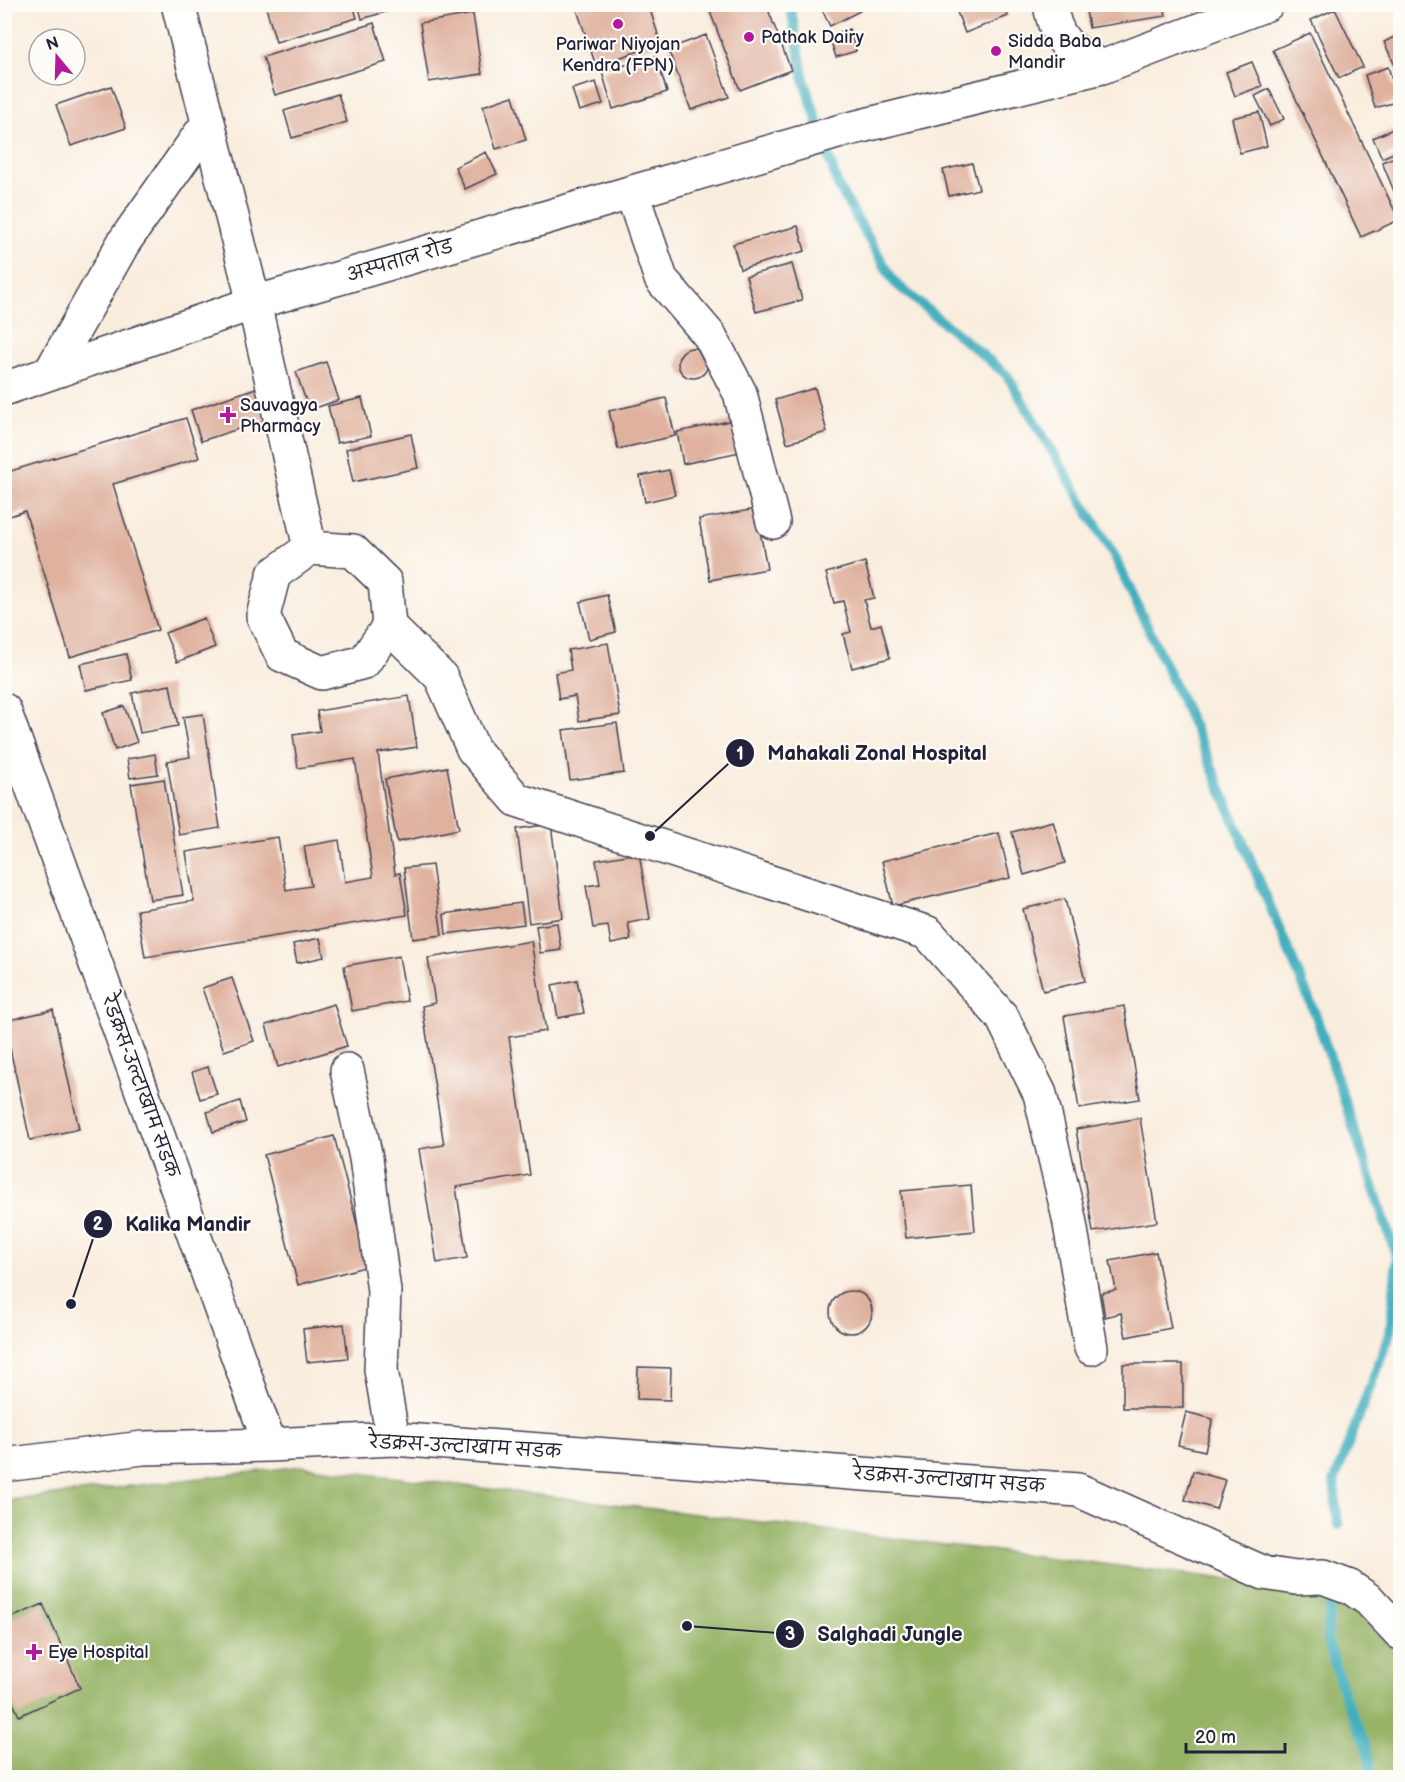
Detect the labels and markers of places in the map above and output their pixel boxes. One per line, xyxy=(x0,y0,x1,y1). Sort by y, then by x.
marker: Pariwar Niyojan Kendra (FPN) xyxy=(611,17,625,31)
place label: Pathak Dairy xyxy=(761,27,865,48)
marker: Pathak Dairy xyxy=(742,30,756,44)
place label: Sidda Baba Mandir xyxy=(1008,31,1102,73)
place label: Pariwar Niyojan Kendra (FPN) xyxy=(556,34,680,76)
marker: Sidda Baba Mandir xyxy=(989,44,1003,58)
place label: Sauvagya Pharmacy xyxy=(240,395,321,437)
marker: Sauvagya Pharmacy xyxy=(221,408,235,422)
callout: Mahakali Zonal Hospital xyxy=(725,734,999,772)
callout: Kalika Mandir xyxy=(83,1205,263,1243)
callout: Salghadi Jungle xyxy=(775,1615,974,1653)
place label: Eye Hospital xyxy=(48,1642,149,1663)
marker: Eye Hospital xyxy=(25,1643,43,1661)

